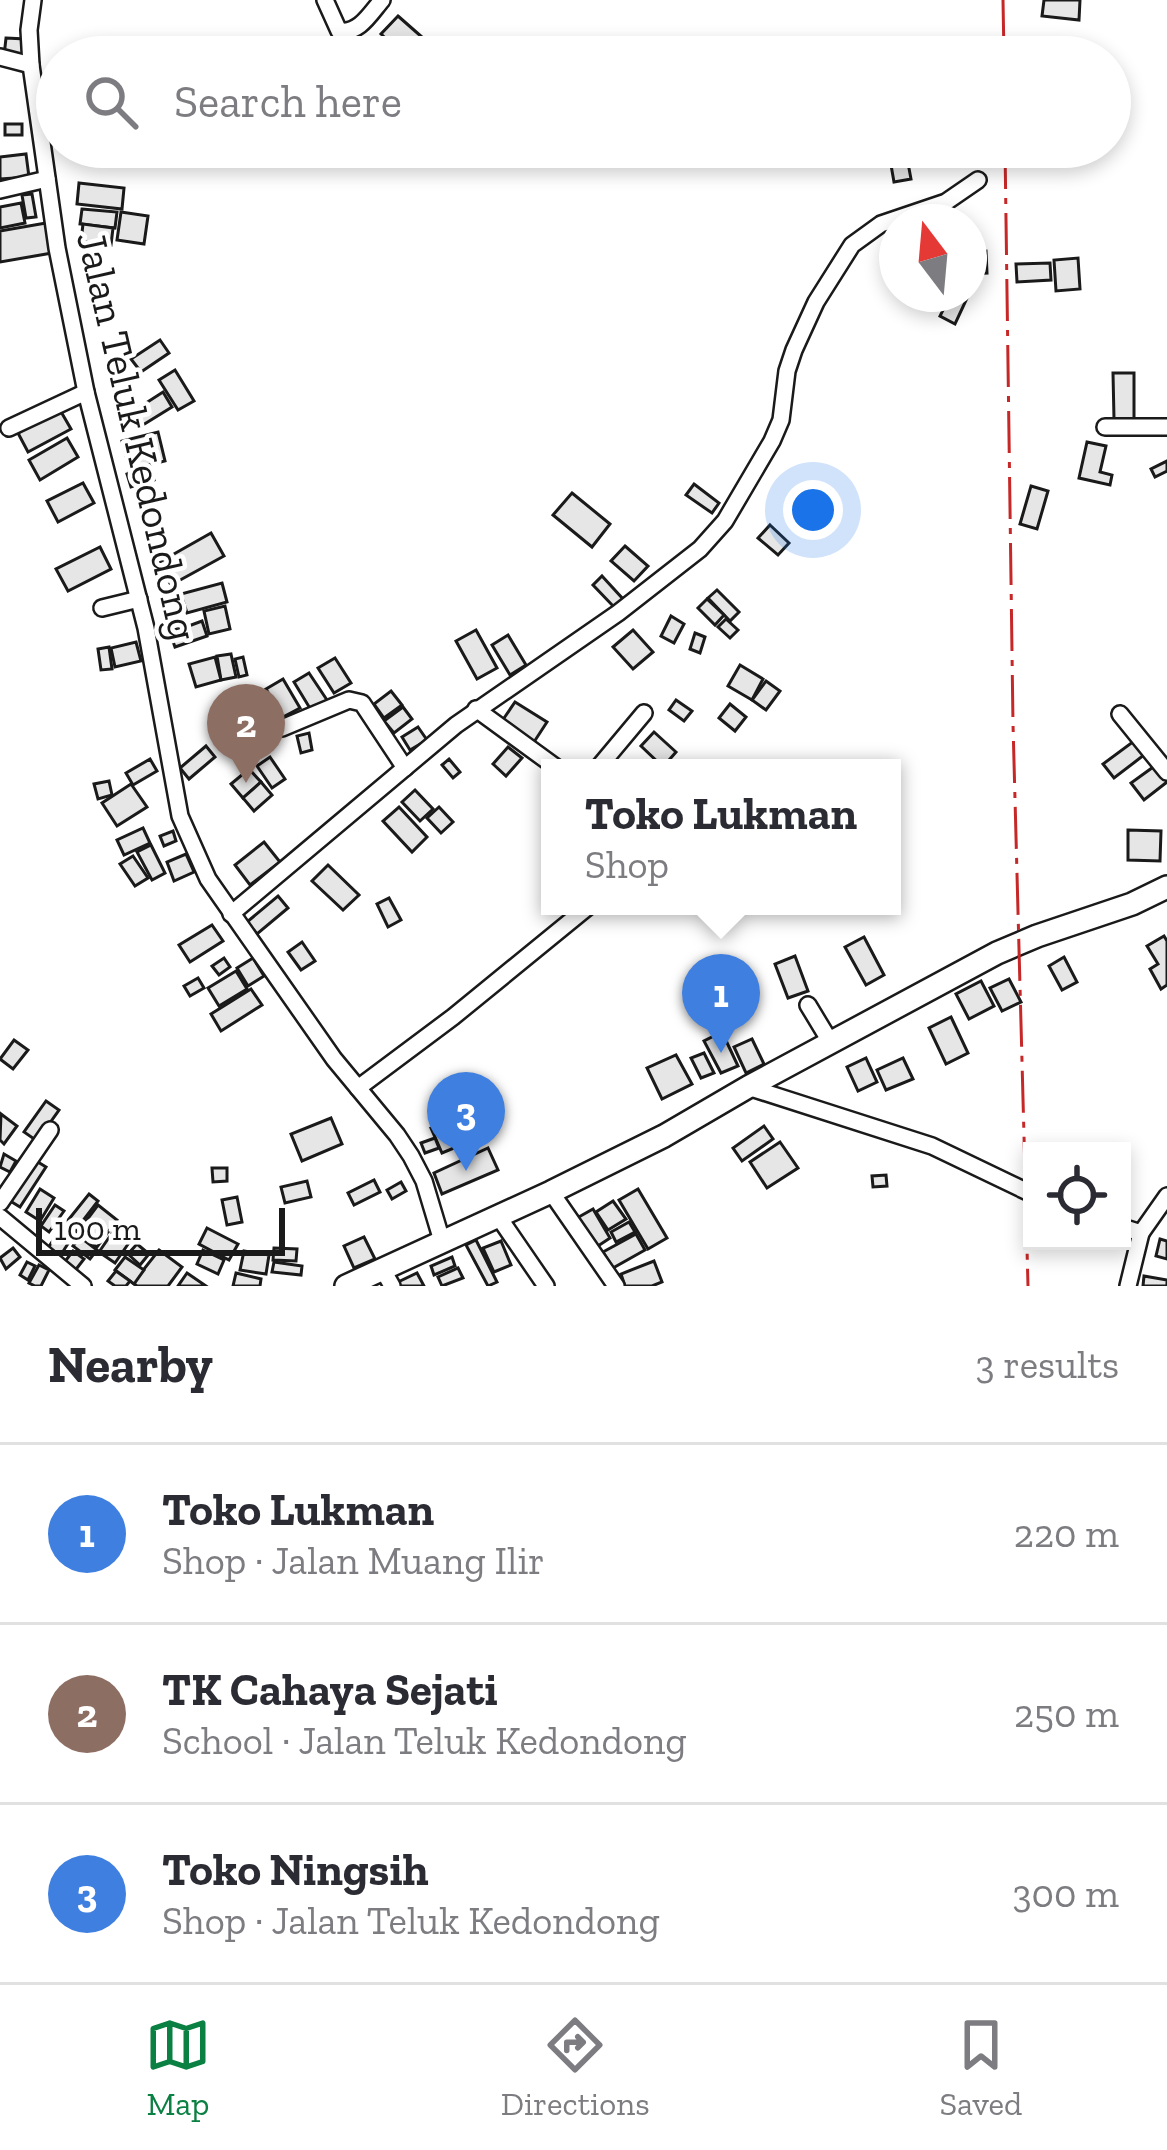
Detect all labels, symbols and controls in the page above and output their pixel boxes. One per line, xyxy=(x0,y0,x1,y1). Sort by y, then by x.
search box xyxy=(36,36,1131,168)
icon: search xyxy=(78,69,144,135)
text: Search here xyxy=(174,75,402,129)
north arrow xyxy=(879,204,987,312)
street label: Jalan Teluk Kedondong xyxy=(66,227,210,645)
your location xyxy=(783,480,843,540)
pin: 2 xyxy=(207,684,285,783)
popup xyxy=(541,759,901,915)
text: Toko Lukman xyxy=(585,787,857,841)
text: Shop xyxy=(585,841,669,888)
pin: 1 xyxy=(682,954,760,1053)
pin: 3 xyxy=(427,1072,505,1171)
map controls xyxy=(1023,1142,1131,1250)
button: locate xyxy=(1023,1142,1131,1250)
scale bar xyxy=(36,1202,285,1255)
text: 100 m xyxy=(54,1209,141,1248)
text: Nearby xyxy=(48,1334,213,1395)
text: 3 results xyxy=(975,1341,1119,1388)
text: Toko Lukman xyxy=(162,1483,434,1537)
text: 1 xyxy=(79,1510,95,1557)
text: 220 m xyxy=(1014,1510,1119,1557)
text: Shop · Jalan Muang Ilir xyxy=(162,1537,545,1584)
text: TK Cahaya Sejati xyxy=(162,1663,498,1717)
text: 2 xyxy=(77,1690,97,1737)
text: 250 m xyxy=(1014,1690,1119,1737)
text: School · Jalan Teluk Kedondong xyxy=(162,1717,687,1764)
text: Toko Ningsih xyxy=(162,1843,429,1897)
text: 3 xyxy=(77,1870,97,1917)
text: 300 m xyxy=(1012,1870,1119,1917)
text: Shop · Jalan Teluk Kedondong xyxy=(162,1897,660,1944)
tab: Map xyxy=(145,2012,211,2123)
tab: Directions xyxy=(501,2012,650,2123)
tab: Saved xyxy=(939,2012,1022,2123)

